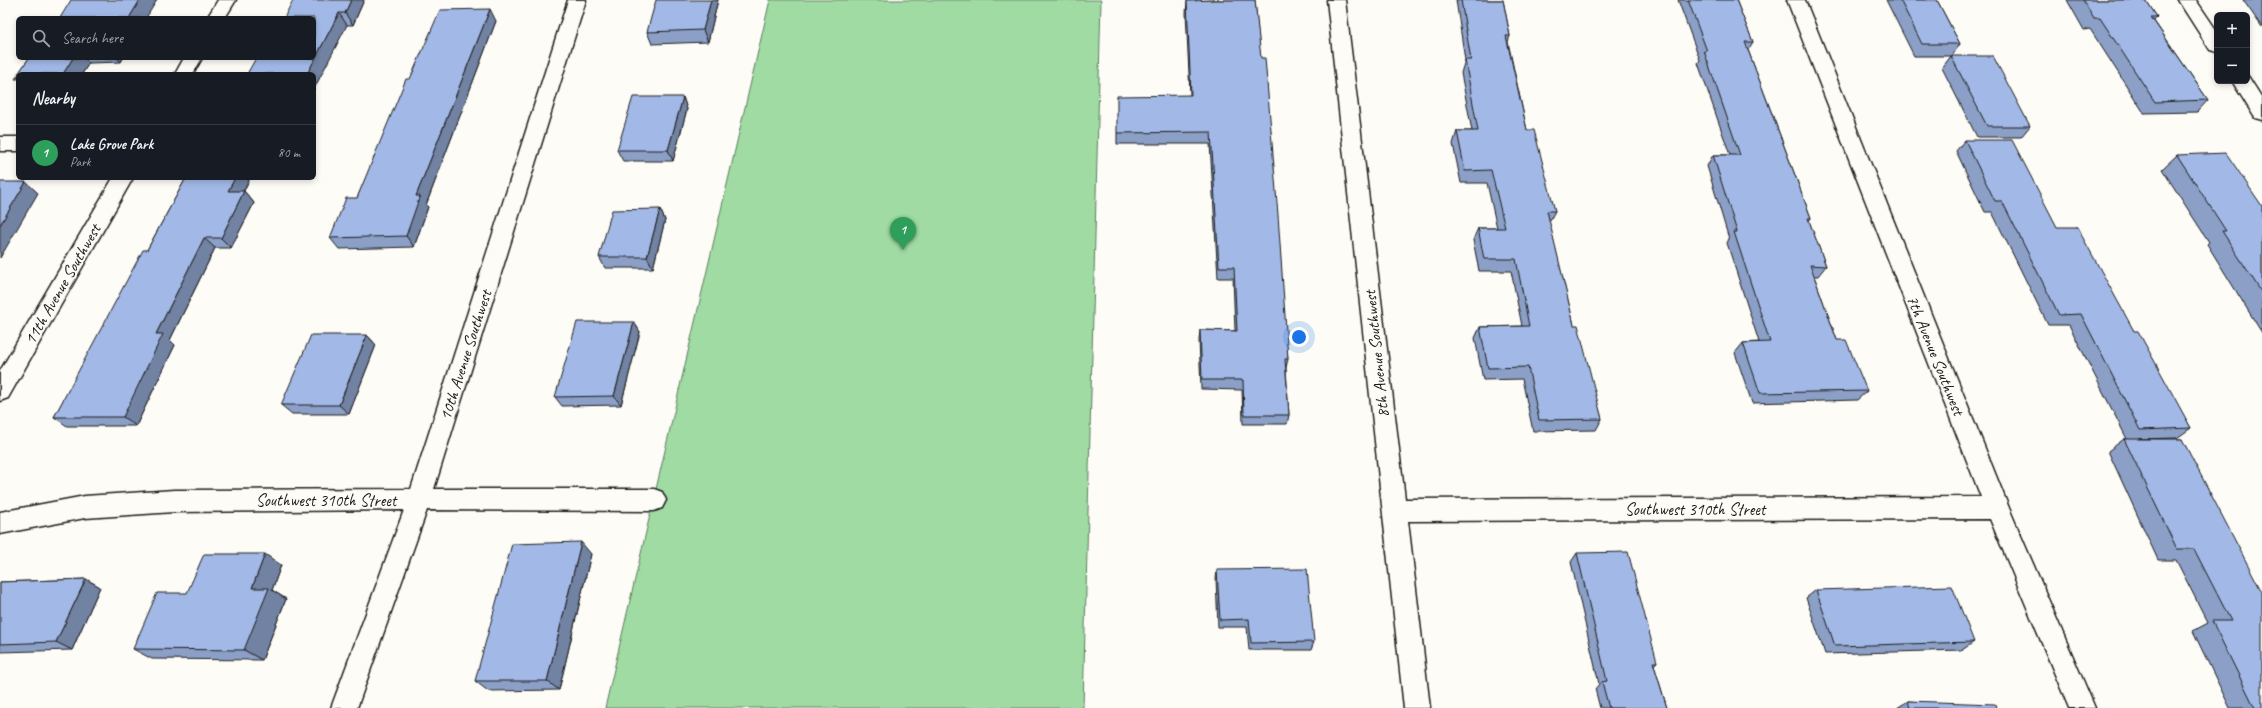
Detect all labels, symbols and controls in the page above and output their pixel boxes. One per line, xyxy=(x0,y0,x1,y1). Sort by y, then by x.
map controls xyxy=(2214,12,2250,84)
button: + xyxy=(2214,12,2250,48)
search box xyxy=(16,16,316,60)
icon: search xyxy=(30,27,52,49)
text: Search here xyxy=(62,29,123,48)
button: − xyxy=(2214,48,2250,84)
text: Nearby xyxy=(32,88,75,109)
text: Lake Grove Park xyxy=(70,135,153,154)
text: 1 xyxy=(42,145,48,161)
text: 80 m xyxy=(278,145,300,161)
text: Park xyxy=(70,154,91,170)
pin: 1 xyxy=(890,217,916,250)
street label: 11th Avenue Southwest xyxy=(19,218,107,348)
street label: 10th Avenue Southwest xyxy=(435,285,497,423)
street label: 8th Avenue Southwest xyxy=(1359,287,1394,419)
street label: 7th Avenue Southwest xyxy=(1902,292,1970,421)
your location xyxy=(1289,327,1309,347)
street label: Southwest 310th Street xyxy=(256,490,399,511)
street label: Southwest 310th Street xyxy=(1625,499,1768,520)

